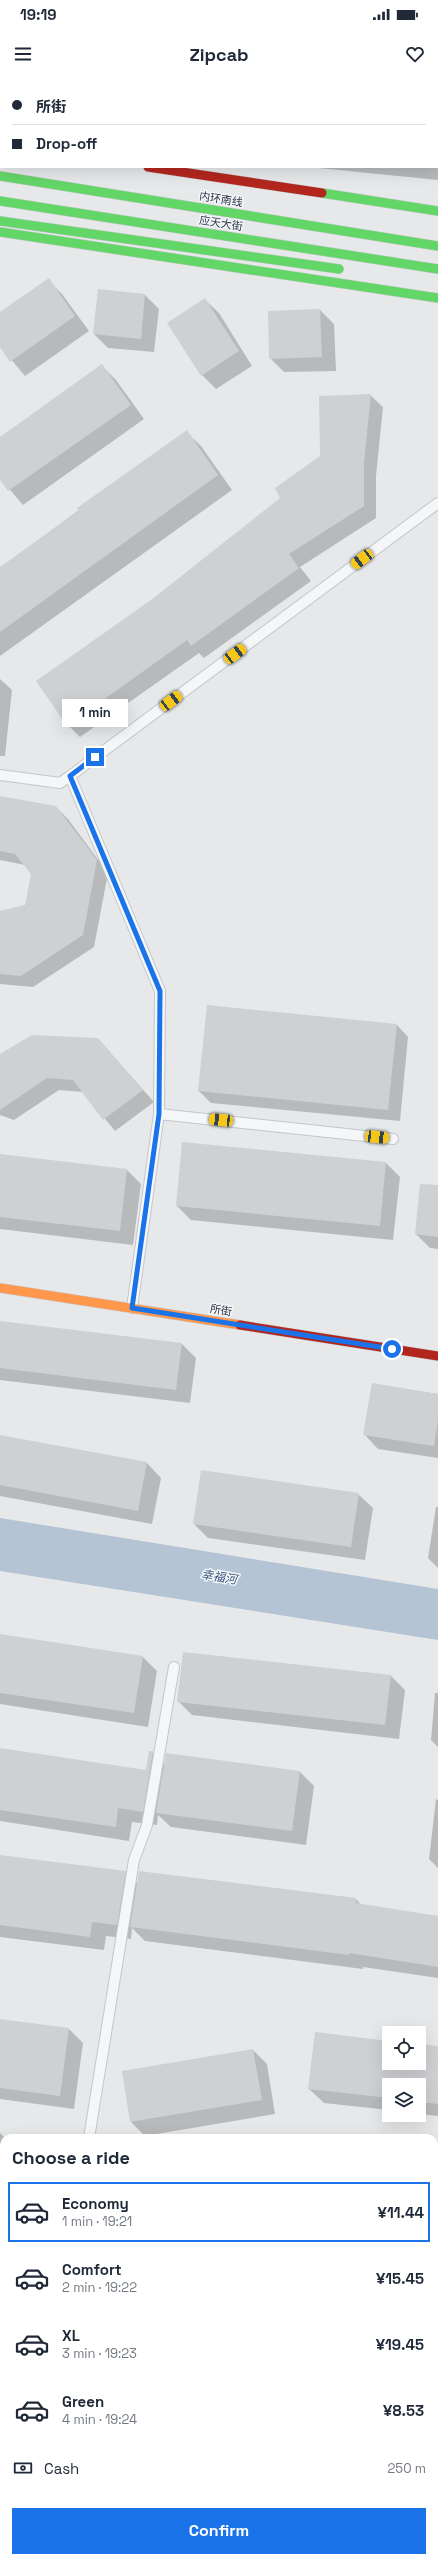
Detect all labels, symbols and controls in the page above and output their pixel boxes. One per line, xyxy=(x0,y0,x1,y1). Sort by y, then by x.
text: 19:19 xyxy=(20,5,57,24)
icon: menu xyxy=(12,43,34,65)
text: Zipcab xyxy=(189,43,249,66)
icon: heart xyxy=(404,43,426,65)
text: 所街 xyxy=(36,97,66,116)
text: Drop-off xyxy=(36,134,97,153)
street label: 内环南线 xyxy=(198,189,244,209)
street label: 应天大街 xyxy=(198,213,244,233)
car xyxy=(349,547,375,571)
car xyxy=(222,642,248,666)
car xyxy=(158,689,184,713)
callout: 1 min xyxy=(62,699,128,727)
text: 1 min xyxy=(79,704,111,721)
route end xyxy=(86,748,104,766)
car xyxy=(208,1113,234,1127)
car xyxy=(364,1130,390,1144)
street label: 所街 xyxy=(209,1301,233,1319)
route start xyxy=(383,1340,401,1358)
water label: 幸福河 xyxy=(200,1566,240,1588)
map controls xyxy=(382,2026,426,2122)
button: locate xyxy=(382,2026,426,2070)
button: layers xyxy=(382,2078,426,2122)
text: Choose a ride xyxy=(12,2146,130,2169)
icon: car xyxy=(14,2194,50,2230)
text: Economy xyxy=(62,2194,129,2213)
text: ¥11.44 xyxy=(378,2203,424,2222)
text: 1 min · 19:21 xyxy=(62,2213,132,2230)
icon: car xyxy=(14,2260,50,2296)
text: Comfort xyxy=(62,2260,122,2279)
text: ¥15.45 xyxy=(376,2269,424,2288)
text: 2 min · 19:22 xyxy=(62,2279,137,2296)
icon: car xyxy=(14,2326,50,2362)
text: XL xyxy=(62,2326,80,2345)
text: ¥19.45 xyxy=(376,2335,424,2354)
text: 3 min · 19:23 xyxy=(62,2345,137,2362)
icon: car xyxy=(14,2392,50,2428)
text: Green xyxy=(62,2392,104,2411)
text: ¥8.53 xyxy=(383,2401,424,2420)
text: 4 min · 19:24 xyxy=(62,2411,137,2428)
icon: cash xyxy=(12,2457,34,2479)
text: Cash xyxy=(44,2459,79,2478)
text: 250 m xyxy=(388,2460,426,2477)
button: Confirm xyxy=(12,2508,426,2554)

